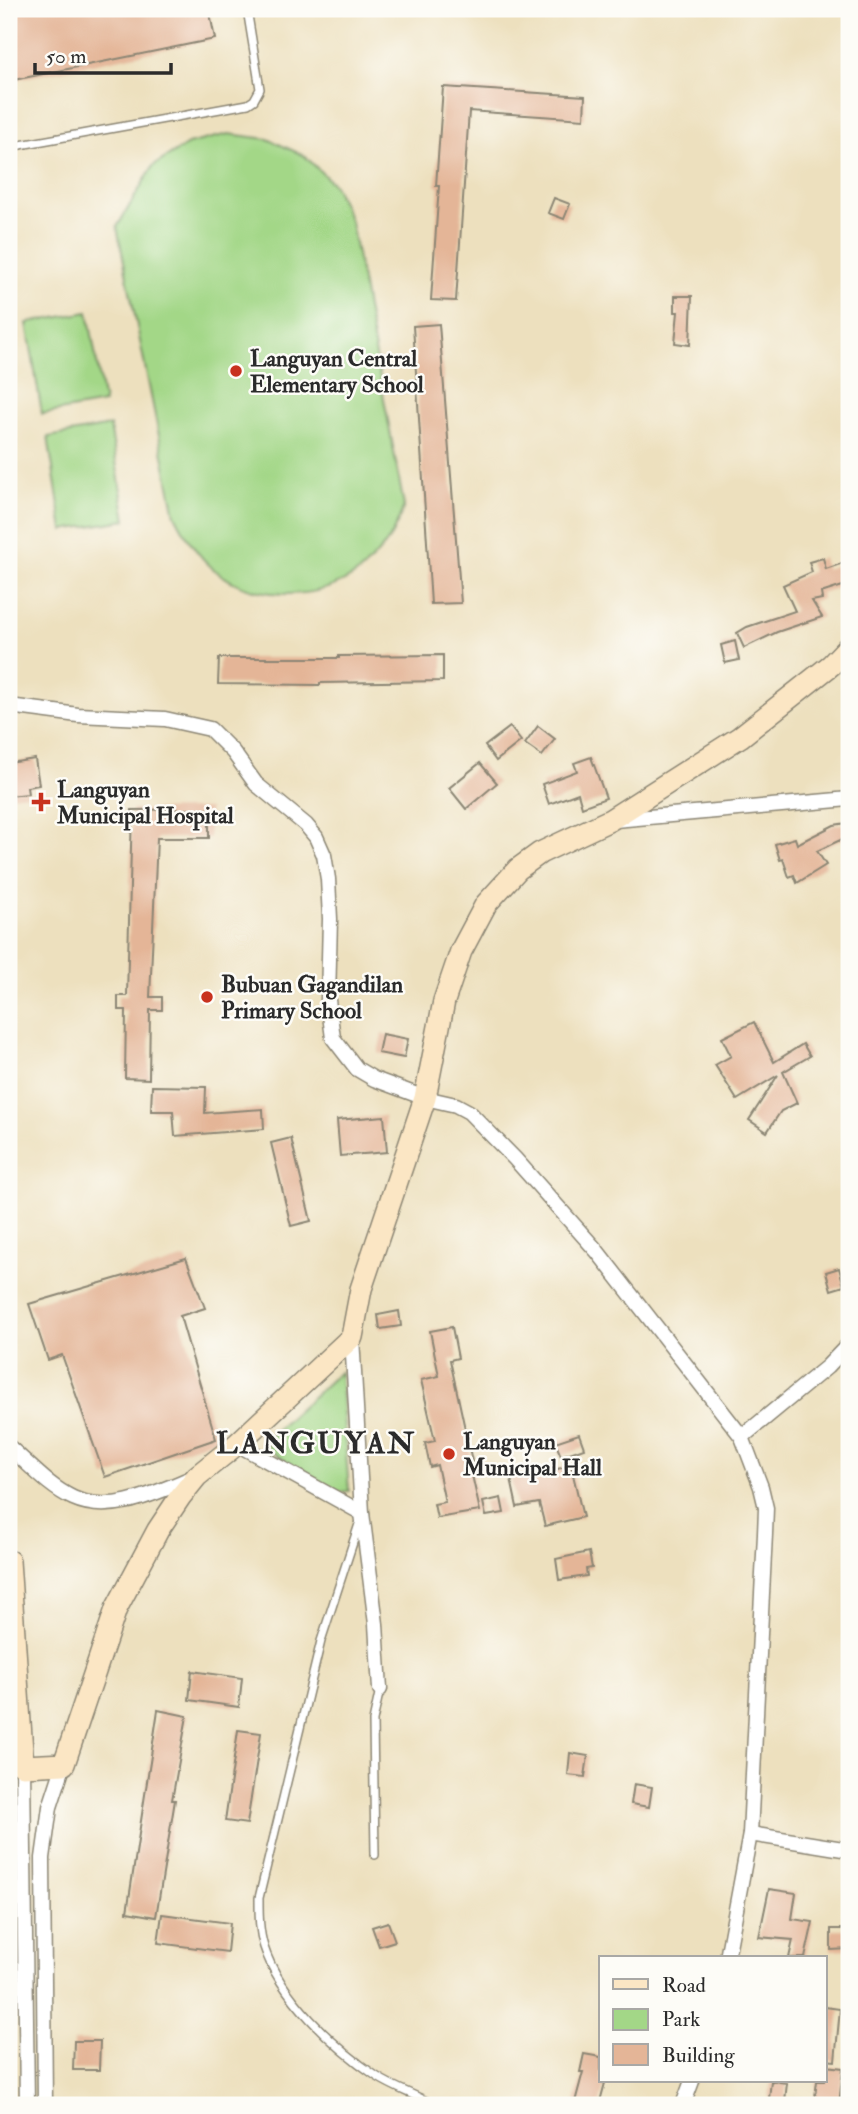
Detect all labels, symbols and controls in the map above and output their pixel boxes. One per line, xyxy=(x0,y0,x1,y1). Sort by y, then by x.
scale bar xyxy=(35,32,172,76)
text: 50 m xyxy=(46,43,87,70)
place label: Languyan Central Elementary School xyxy=(250,344,425,400)
marker: Languyan Central Elementary School xyxy=(228,363,244,379)
place label: Languyan Municipal Hospital xyxy=(56,775,235,831)
marker: Languyan Municipal Hospital xyxy=(31,792,51,812)
place label: Bubuan Gagandilan Primary School xyxy=(221,970,403,1026)
marker: Bubuan Gagandilan Primary School xyxy=(199,989,215,1005)
district label: LANGUYAN xyxy=(216,1425,416,1462)
place label: Languyan Municipal Hall xyxy=(462,1427,603,1483)
marker: Languyan Municipal Hall xyxy=(441,1446,457,1462)
legend xyxy=(599,1956,826,2082)
text: Road xyxy=(662,1972,707,1999)
text: Park xyxy=(662,2006,700,2033)
text: Building xyxy=(662,2042,735,2069)

